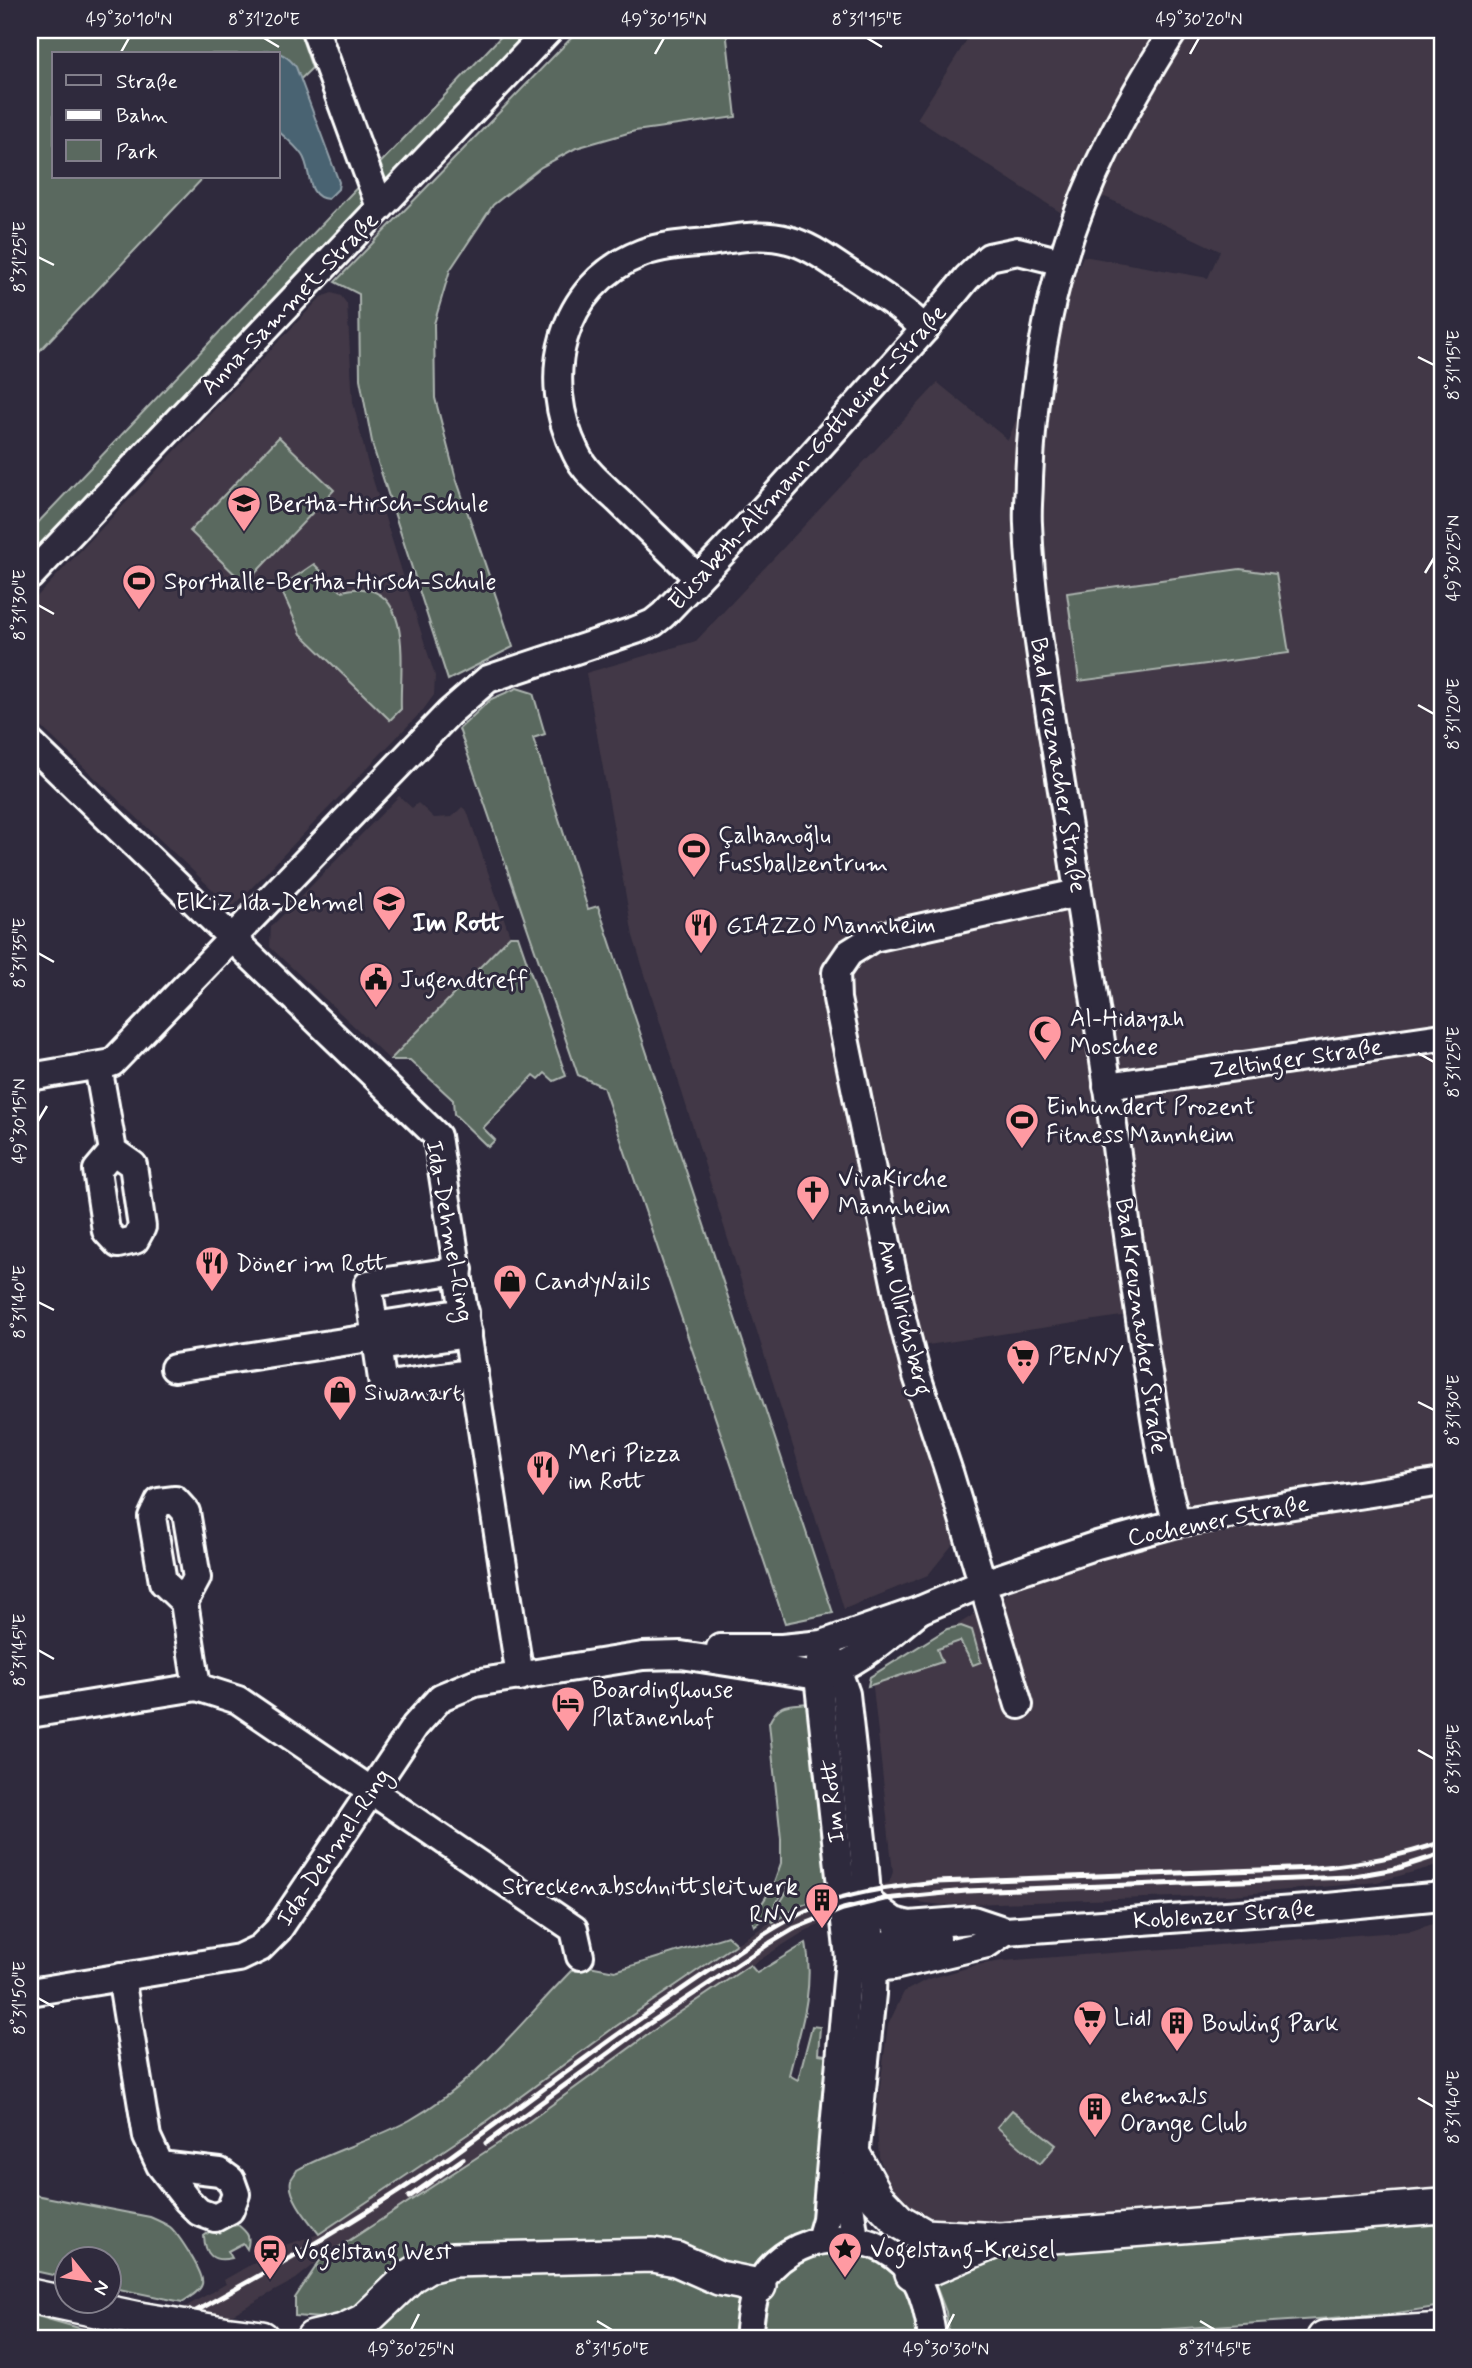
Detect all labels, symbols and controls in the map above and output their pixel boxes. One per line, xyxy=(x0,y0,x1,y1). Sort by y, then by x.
text: 49°30'10"N xyxy=(86,8,172,32)
text: 8°31'20"E xyxy=(228,8,300,32)
text: 49°30'15"N xyxy=(621,8,707,32)
text: 8°31'15"E xyxy=(832,8,902,32)
text: 49°30'20"N xyxy=(1155,8,1243,32)
legend xyxy=(52,52,280,178)
text: Straße xyxy=(116,68,178,96)
text: Bahn xyxy=(116,102,168,130)
text: Park xyxy=(116,138,158,166)
street label: Anna-Sammet-Straße xyxy=(194,206,386,402)
text: 8°31'25"E xyxy=(8,221,32,293)
street label: Elisabeth-Altmann-Gottheiner-Straße xyxy=(662,298,954,618)
text: 8°31'15"E xyxy=(1442,330,1466,400)
school or university icon: Bertha-Hirsch-Schule xyxy=(225,484,263,533)
place label: Bertha-Hirsch-Schule xyxy=(268,489,489,520)
text: 49°30'25"N xyxy=(1442,515,1466,601)
sports icon: Sporthalle-Bertha-Hirsch-Schule xyxy=(120,562,158,611)
place label: Sporthalle-Bertha-Hirsch-Schule xyxy=(164,567,497,598)
text: 8°31'30"E xyxy=(8,569,32,641)
street label: Bad Kreuznacher Straße xyxy=(1022,635,1093,895)
text: 8°31'20"E xyxy=(1442,678,1466,750)
place label: Çalhanoğlu Fussballzentrum xyxy=(718,821,888,880)
sports icon: Çalhanoğlu Fussballzentrum xyxy=(675,830,713,879)
school or university icon: ElKiZ Ida-Dehmel xyxy=(370,883,408,932)
place label: ElKiZ Ida-Dehmel xyxy=(175,888,364,919)
restaurant icon: GIAZZO Mannheim xyxy=(682,906,720,955)
district label: Im Rott xyxy=(412,907,504,941)
place label: GIAZZO Mannheim xyxy=(726,911,936,942)
text: 8°31'35"E xyxy=(8,918,32,988)
public building icon: Jugendtreff xyxy=(357,960,395,1009)
place label: Jugendtreff xyxy=(400,965,528,999)
place label: Al-Hidayah Moschee xyxy=(1070,1004,1185,1063)
mosque icon: Al-Hidayah Moschee xyxy=(1026,1013,1064,1062)
text: 8°31'25"E xyxy=(1442,1026,1466,1098)
street label: Zeltinger Straße xyxy=(1208,1032,1385,1090)
text: 49°30'15"N xyxy=(8,1078,32,1164)
place label: Einhundert Prozent Fitness Mannheim xyxy=(1046,1092,1255,1151)
sports icon: Einhundert Prozent Fitness Mannheim xyxy=(1003,1101,1041,1150)
street label: Ida-Dehmel-Ring xyxy=(415,1138,480,1325)
place label: VivaKirche Mannheim xyxy=(838,1164,951,1223)
church icon: VivaKirche Mannheim xyxy=(794,1173,832,1222)
street label: Bad Kreuznacher Straße xyxy=(1107,1196,1174,1456)
street label: Am Ullrichsberg xyxy=(866,1236,938,1400)
restaurant icon: Döner im Rott xyxy=(193,1244,231,1293)
place label: Döner im Rott xyxy=(236,1249,388,1280)
shop icon: CandyNails xyxy=(491,1262,529,1311)
text: 8°31'40"E xyxy=(8,1265,32,1339)
place label: CandyNails xyxy=(534,1267,651,1298)
supermarket icon: PENNY xyxy=(1004,1337,1042,1386)
place label: PENNY xyxy=(1048,1342,1124,1373)
shop icon: Siwanart xyxy=(321,1373,359,1422)
text: 8°31'30"E xyxy=(1442,1374,1466,1446)
place label: Siwanart xyxy=(364,1378,462,1409)
place label: Meri Pizza im Rott xyxy=(568,1439,681,1498)
restaurant icon: Meri Pizza im Rott xyxy=(524,1448,562,1497)
street label: Cochemer Straße xyxy=(1125,1489,1312,1554)
text: 8°31'45"E xyxy=(8,1613,32,1687)
place label: Boardinghouse Platanenhof xyxy=(592,1675,734,1734)
hotel icon: Boardinghouse Platanenhof xyxy=(549,1684,587,1733)
text: 8°31'35"E xyxy=(1442,1724,1466,1794)
street label: Im Rott xyxy=(814,1757,853,1844)
street label: Ida-Dehmel-Ring xyxy=(270,1763,400,1934)
place label: Streckenabschnittsleitwerk RNV xyxy=(502,1872,798,1931)
building icon: Streckenabschnittsleitwerk RNV xyxy=(803,1881,841,1930)
street label: Koblenzer Straße xyxy=(1132,1894,1316,1937)
text: 8°31'50"E xyxy=(8,1961,32,2035)
supermarket icon: Lidl xyxy=(1071,1998,1109,2047)
place label: Lidl xyxy=(1114,2003,1151,2034)
building icon: Bowling Park xyxy=(1158,2004,1196,2053)
place label: Bowling Park xyxy=(1202,2009,1339,2043)
text: 8°31'40"E xyxy=(1442,2070,1466,2144)
place label: ehemals Orange Club xyxy=(1120,2081,1247,2142)
building icon: ehemals Orange Club xyxy=(1076,2090,1114,2139)
place icon: Vogelstang-Kreisel xyxy=(826,2230,864,2279)
station icon: Vogelstang West xyxy=(251,2232,289,2281)
place label: Vogelstang-Kreisel xyxy=(870,2235,1056,2269)
place label: Vogelstang West xyxy=(294,2237,452,2271)
north arrow xyxy=(52,2246,122,2316)
text: N xyxy=(87,2276,115,2299)
text: 49°30'25"N xyxy=(368,2338,454,2362)
text: 8°31'50"E xyxy=(575,2338,649,2362)
text: 49°30'30"N xyxy=(903,2338,989,2362)
text: 8°31'45"E xyxy=(1178,2338,1252,2362)

